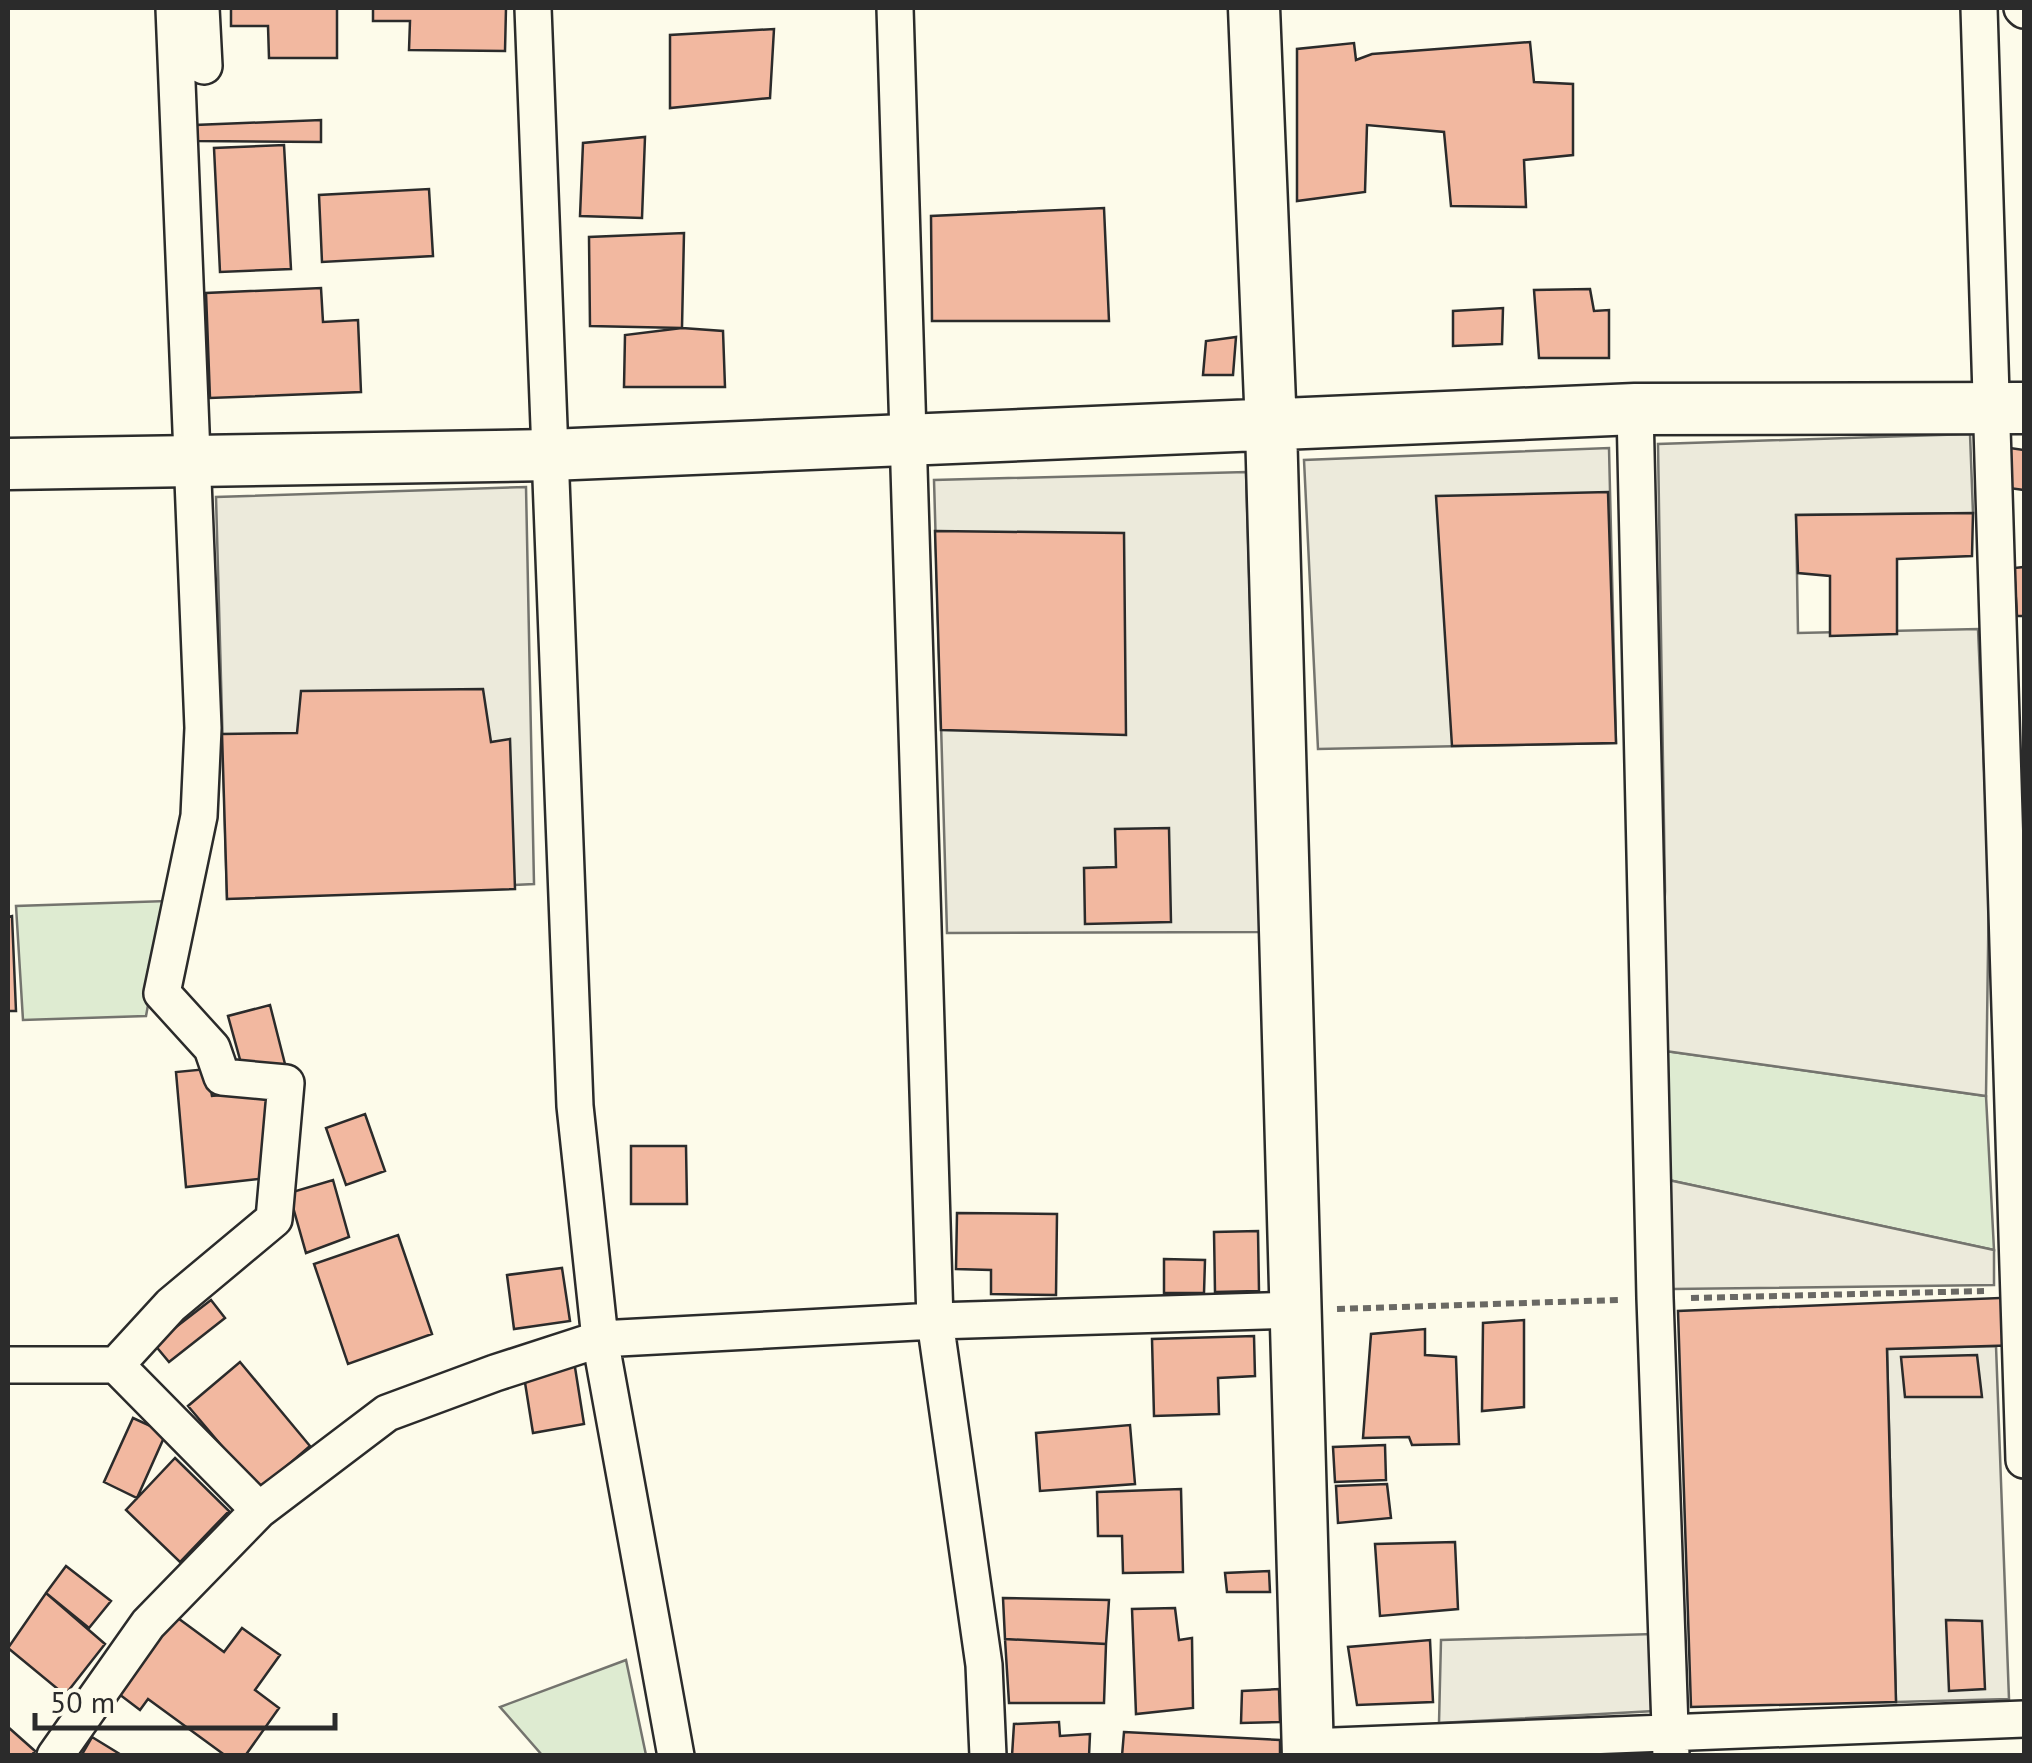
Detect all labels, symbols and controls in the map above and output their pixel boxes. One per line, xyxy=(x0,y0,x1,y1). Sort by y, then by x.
scale bar xyxy=(35,1668,335,1730)
text: 50 m xyxy=(50,1682,115,1721)

